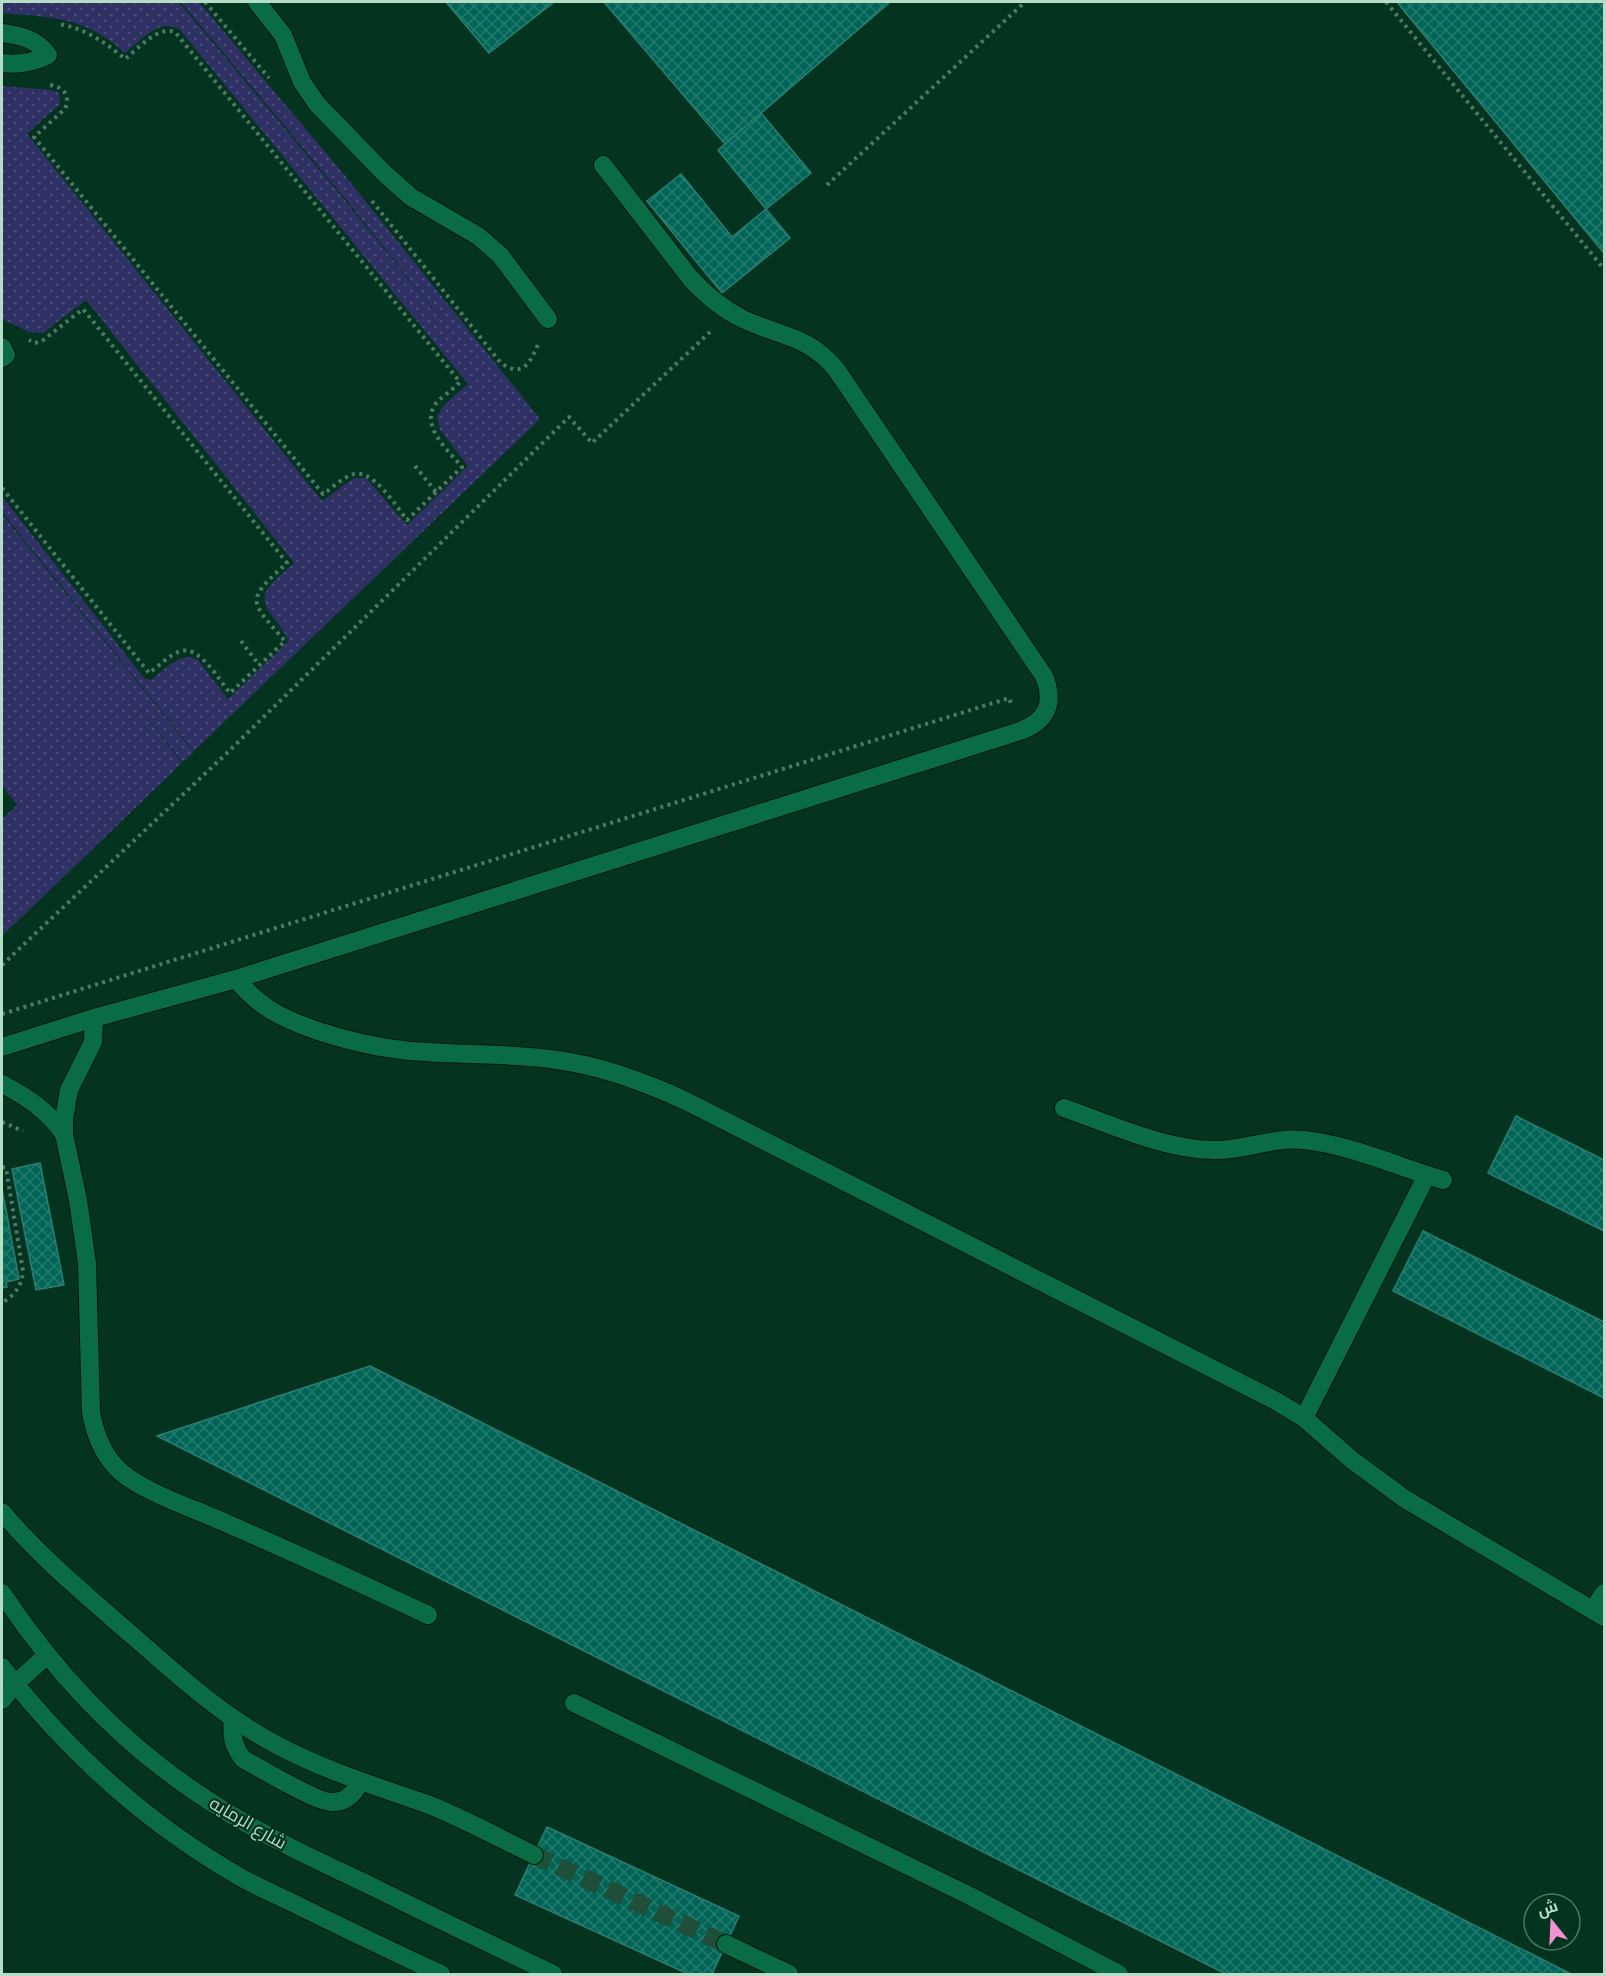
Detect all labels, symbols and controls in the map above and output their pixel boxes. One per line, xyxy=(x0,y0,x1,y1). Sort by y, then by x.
street label: شارع الرمايه xyxy=(205,1793,290,1855)
north arrow xyxy=(1522,1892,1582,1952)
text: ش xyxy=(1535,1897,1560,1920)

